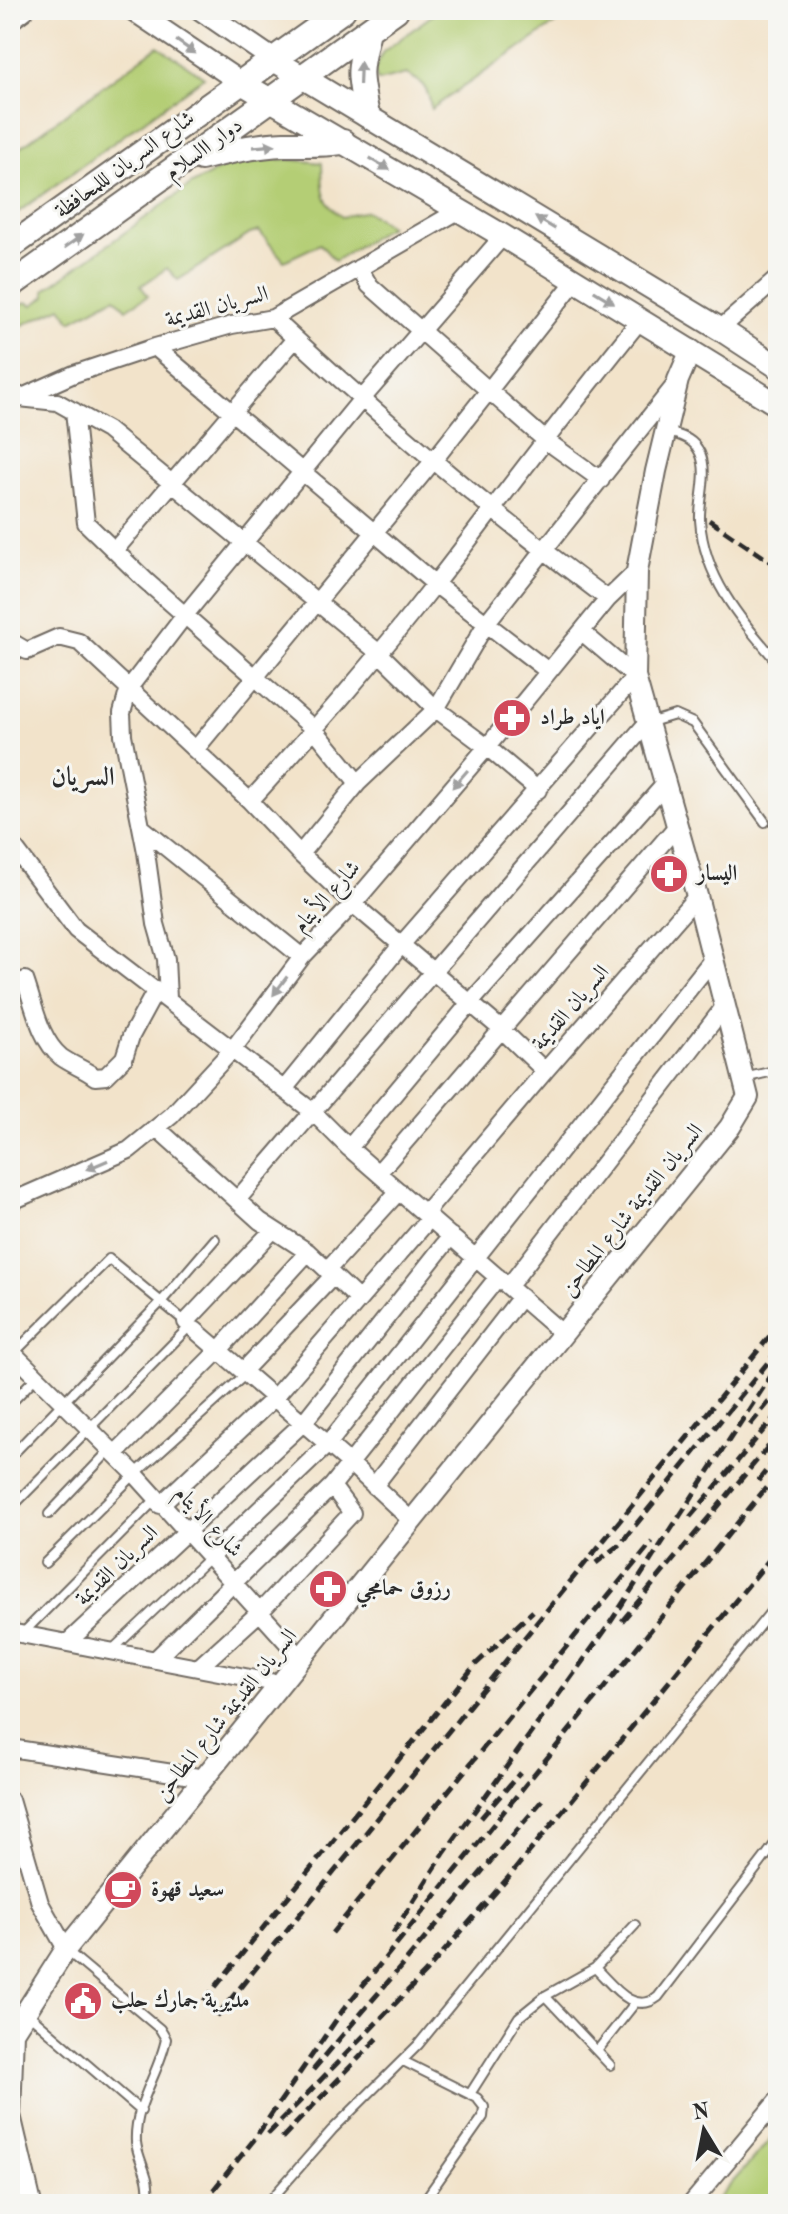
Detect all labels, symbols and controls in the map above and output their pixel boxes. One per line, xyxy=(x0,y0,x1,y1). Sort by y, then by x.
one-way arrow xyxy=(175,39,197,54)
one-way arrow xyxy=(354,59,367,85)
street label: شارع السريان لللمحافظة xyxy=(51,107,202,228)
street label: دوار االسلام xyxy=(161,114,251,190)
one-way arrow xyxy=(252,139,277,152)
one-way arrow xyxy=(369,157,391,171)
one-way arrow xyxy=(534,216,556,230)
one-way arrow xyxy=(63,234,84,249)
street label: السريان القديمة xyxy=(163,283,271,333)
one-way arrow xyxy=(593,290,615,304)
pharmacy icon: اياد طراد xyxy=(491,697,533,739)
place label: اياد طراد xyxy=(540,706,605,731)
district label: السريان xyxy=(51,764,115,794)
one-way arrow xyxy=(452,768,469,788)
street label: شارع الأيتام xyxy=(285,853,370,942)
pharmacy icon: اليسار xyxy=(648,853,690,895)
place label: اليسار xyxy=(694,862,737,886)
street label: السريان القديمة xyxy=(528,961,615,1056)
one-way arrow xyxy=(273,976,289,997)
street label: السريان القديمة شارع المطاحن xyxy=(556,1120,712,1304)
one-way arrow xyxy=(85,1159,109,1172)
street label: شارع الأيتام xyxy=(165,1478,251,1567)
street label: السريان القديمة xyxy=(72,1522,164,1612)
pharmacy icon: رزوق حمامجي xyxy=(307,1568,349,1610)
place label: رزوق حمامجي xyxy=(356,1577,451,1608)
street label: السريان القديمة شارع المطاحن xyxy=(150,1625,306,1809)
cafe icon: سعيد قهوة xyxy=(102,1869,144,1911)
place label: سعيد قهوة xyxy=(151,1879,224,1902)
public building icon: مديرية جمارك حلب xyxy=(62,1980,104,2022)
place label: مديرية جمارك حلب xyxy=(111,1988,250,2014)
north arrow xyxy=(664,2090,744,2170)
text: N xyxy=(691,2100,711,2125)

